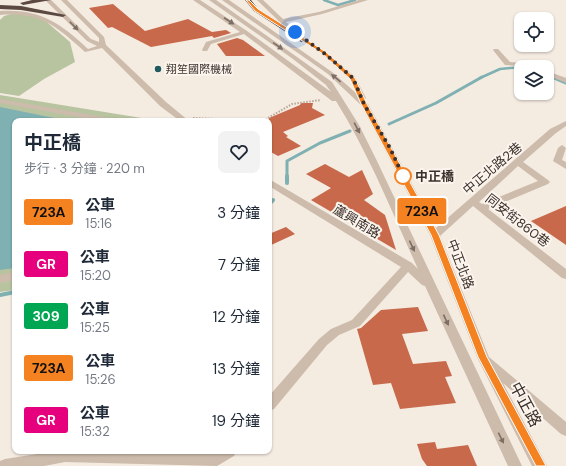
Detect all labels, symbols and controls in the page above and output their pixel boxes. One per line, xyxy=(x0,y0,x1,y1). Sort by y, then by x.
map controls xyxy=(514,12,554,100)
button: locate xyxy=(514,12,554,52)
one-way arrow xyxy=(224,17,234,25)
one-way arrow xyxy=(69,21,79,30)
your location xyxy=(285,22,305,42)
one-way arrow xyxy=(273,42,284,50)
button: layers xyxy=(514,60,554,100)
place label: 翔笙國際機械 xyxy=(166,62,232,76)
marker: 翔笙國際機械 xyxy=(153,64,163,74)
one-way arrow xyxy=(331,73,341,82)
one-way arrow xyxy=(353,123,360,134)
text: 中正橋 xyxy=(24,130,81,155)
button: heart xyxy=(218,131,260,173)
street label: 中正北路2巷 xyxy=(459,139,526,198)
text: 步行 · 3 分鐘 · 220 m xyxy=(24,160,145,177)
marker: 中正橋 xyxy=(394,167,412,185)
place label: 中正橋 xyxy=(415,168,454,185)
street label: 同安街860巷 xyxy=(482,190,553,251)
text: 公車 xyxy=(85,195,115,215)
line badge: 723A xyxy=(394,198,450,224)
street label: 蘆興南路 xyxy=(330,201,383,242)
text: 723A xyxy=(405,202,439,220)
text: 723A xyxy=(32,203,65,221)
text: 3 分鐘 xyxy=(217,203,260,223)
text: 15:16 xyxy=(85,215,112,232)
street label: 中正北路 xyxy=(443,237,478,292)
one-way arrow xyxy=(409,241,415,252)
text: 公車 xyxy=(80,247,110,267)
text: GR xyxy=(36,255,56,273)
text: 7 分鐘 xyxy=(218,255,260,275)
text: 15:20 xyxy=(80,267,111,284)
text: 公車 xyxy=(80,299,110,319)
text: 309 xyxy=(32,307,60,325)
text: 12 分鐘 xyxy=(213,307,260,327)
one-way arrow xyxy=(443,314,449,326)
text: 15:25 xyxy=(80,319,110,336)
text: 公車 xyxy=(85,351,115,371)
text: 723A xyxy=(32,359,65,377)
text: 13 分鐘 xyxy=(212,359,260,379)
text: 15:26 xyxy=(85,371,116,388)
street label: 中正路 xyxy=(505,378,546,430)
text: 公車 xyxy=(80,403,110,423)
text: GR xyxy=(36,411,56,429)
text: 19 分鐘 xyxy=(212,411,260,431)
text: 15:32 xyxy=(80,423,110,440)
one-way arrow xyxy=(498,432,504,443)

